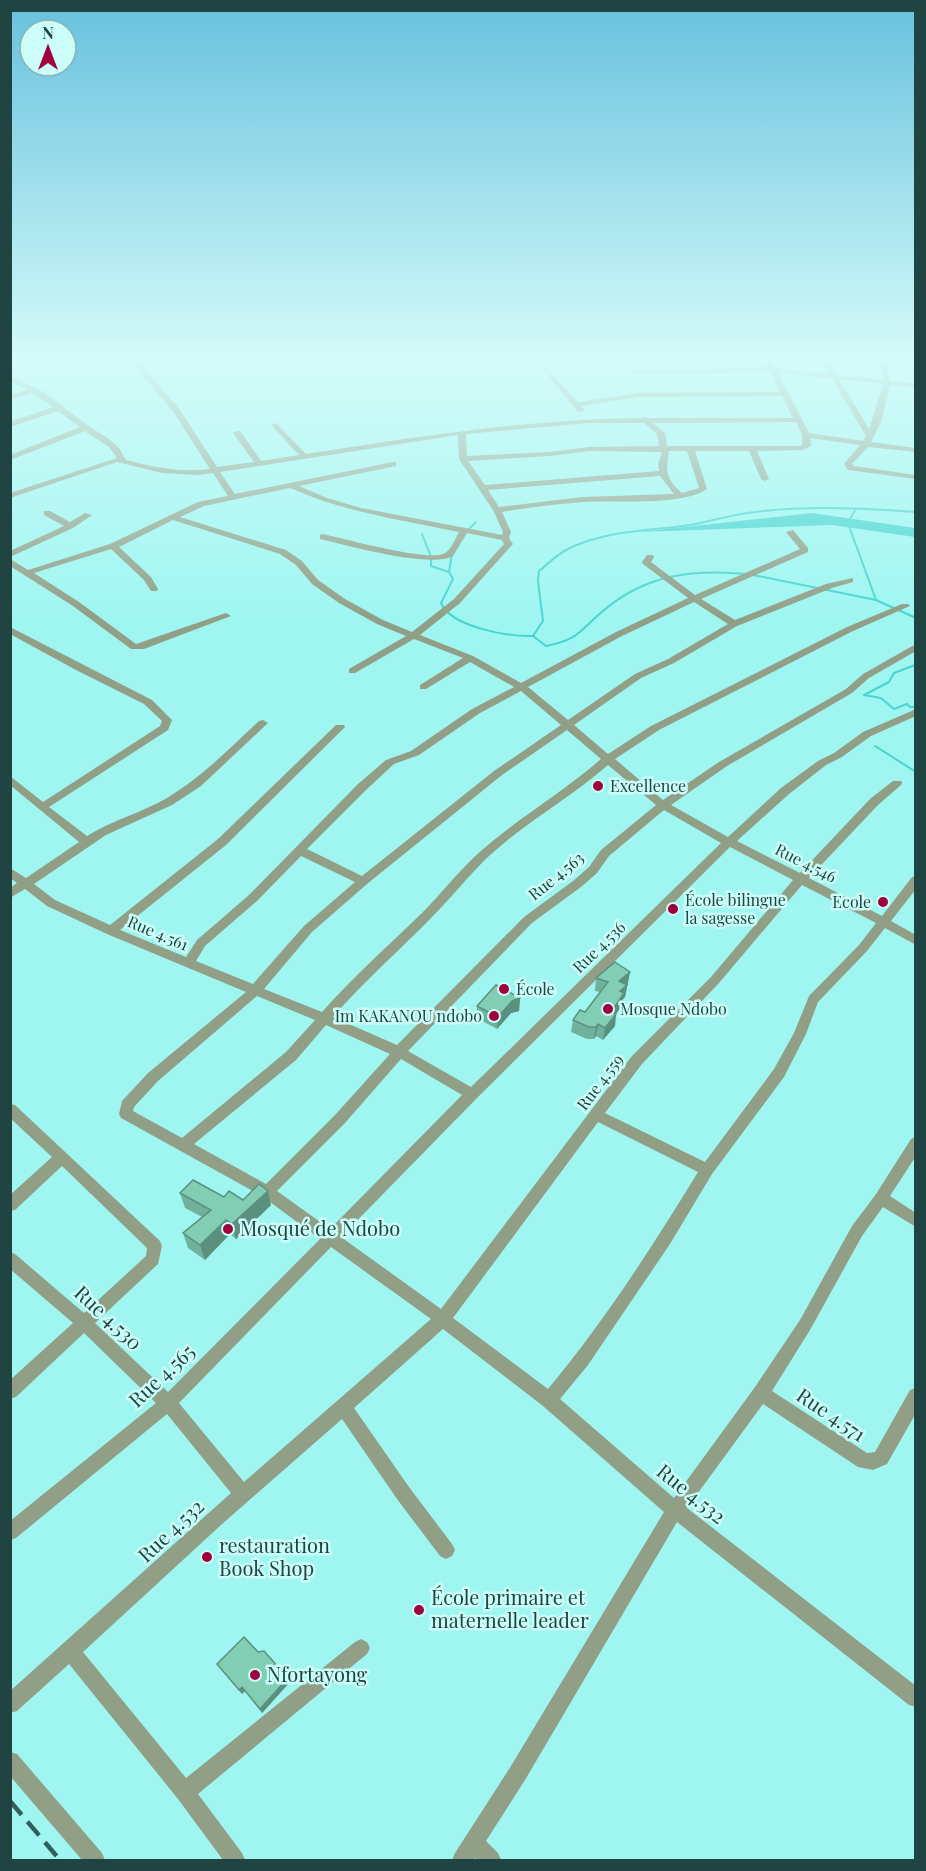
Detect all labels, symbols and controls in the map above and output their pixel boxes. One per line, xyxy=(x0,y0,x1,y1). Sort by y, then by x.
north arrow xyxy=(18,18,78,78)
text: N xyxy=(42,22,54,43)
place label: Excellence xyxy=(610,775,686,796)
marker: Excellence xyxy=(591,779,605,793)
street label: Rue 4.546 xyxy=(772,838,840,887)
street label: Rue 4.563 xyxy=(524,847,588,904)
place label: École bilingue la sagesse xyxy=(685,889,786,928)
place label: Ecole xyxy=(832,891,871,912)
marker: Ecole xyxy=(876,895,890,909)
marker: École bilingue la sagesse xyxy=(666,902,680,916)
street label: Rue 4.561 xyxy=(125,910,192,955)
street label: Rue 4.536 xyxy=(568,916,629,977)
place label: École xyxy=(516,978,555,999)
marker: École xyxy=(497,982,511,996)
place label: Mosque Ndobo xyxy=(620,998,727,1019)
marker: Mosque Ndobo xyxy=(601,1002,615,1016)
place label: Im KAKANOU ndobo xyxy=(335,1005,482,1026)
marker: Im KAKANOU ndobo xyxy=(487,1009,501,1023)
street label: Rue 4.559 xyxy=(572,1050,627,1114)
place label: Mosqué de Ndobo xyxy=(240,1214,400,1241)
marker: Mosqué de Ndobo xyxy=(221,1222,235,1236)
street label: Rue 4.530 xyxy=(69,1279,149,1355)
street label: Rue 4.565 xyxy=(122,1337,200,1412)
street label: Rue 4.571 xyxy=(792,1381,872,1447)
street label: Rue 4.532 xyxy=(652,1457,732,1529)
street label: Rue 4.532 xyxy=(131,1492,209,1567)
place label: restauration Book Shop xyxy=(219,1531,330,1581)
marker: restauration Book Shop xyxy=(200,1550,214,1564)
place label: École primaire et maternelle leader xyxy=(431,1583,589,1633)
marker: École primaire et maternelle leader xyxy=(412,1603,426,1617)
place label: Nfortayong xyxy=(267,1660,368,1687)
marker: Nfortayong xyxy=(248,1668,262,1682)

